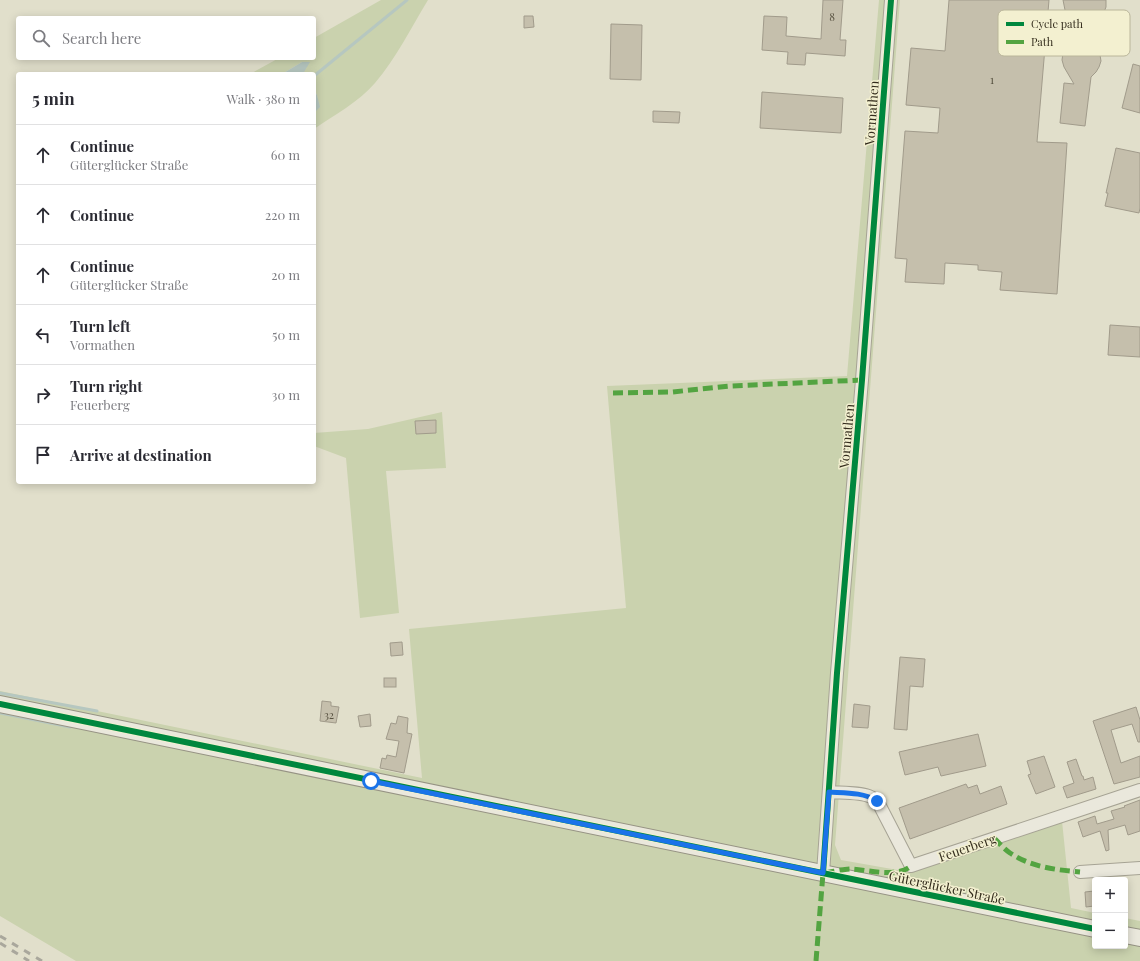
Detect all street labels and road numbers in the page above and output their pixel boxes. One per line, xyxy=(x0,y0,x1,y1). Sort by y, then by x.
street label: Vormathen xyxy=(860,80,882,147)
street label: Vormathen xyxy=(835,403,857,470)
street label: Feuerberg xyxy=(936,829,998,865)
street label: Güterglücker Straße xyxy=(887,866,1007,908)

